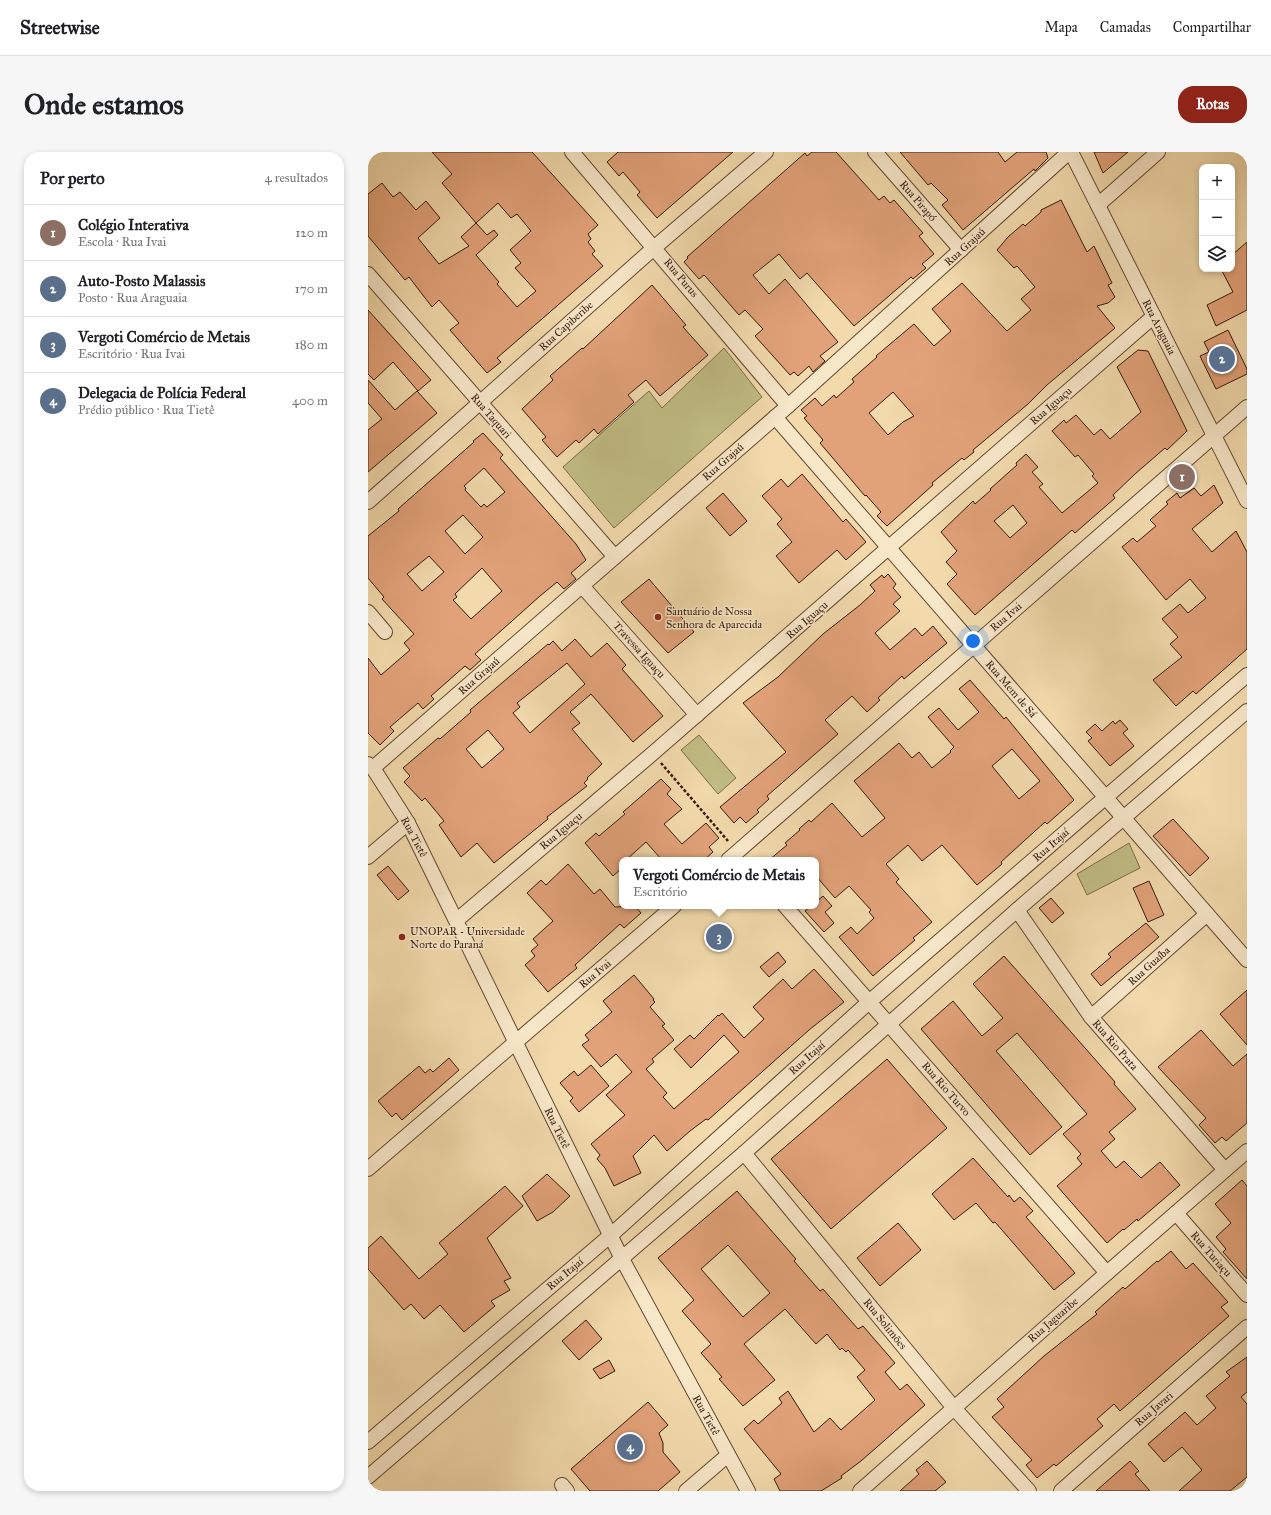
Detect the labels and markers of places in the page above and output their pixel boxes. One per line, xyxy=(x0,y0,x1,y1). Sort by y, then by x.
pin: 2 xyxy=(1209,344,1235,374)
pin: 1 xyxy=(1169,462,1195,492)
place label: Santuário de Nossa Senhora de Aparecida xyxy=(666,605,762,631)
marker: Santuário de Nossa Senhora de Aparecida xyxy=(653,612,663,622)
pin: 3 xyxy=(706,922,732,952)
place label: UNOPAR - Universidade Norte do Paraná xyxy=(410,925,525,951)
marker: UNOPAR - Universidade Norte do Paraná xyxy=(397,932,407,942)
pin: 4 xyxy=(617,1432,643,1462)

